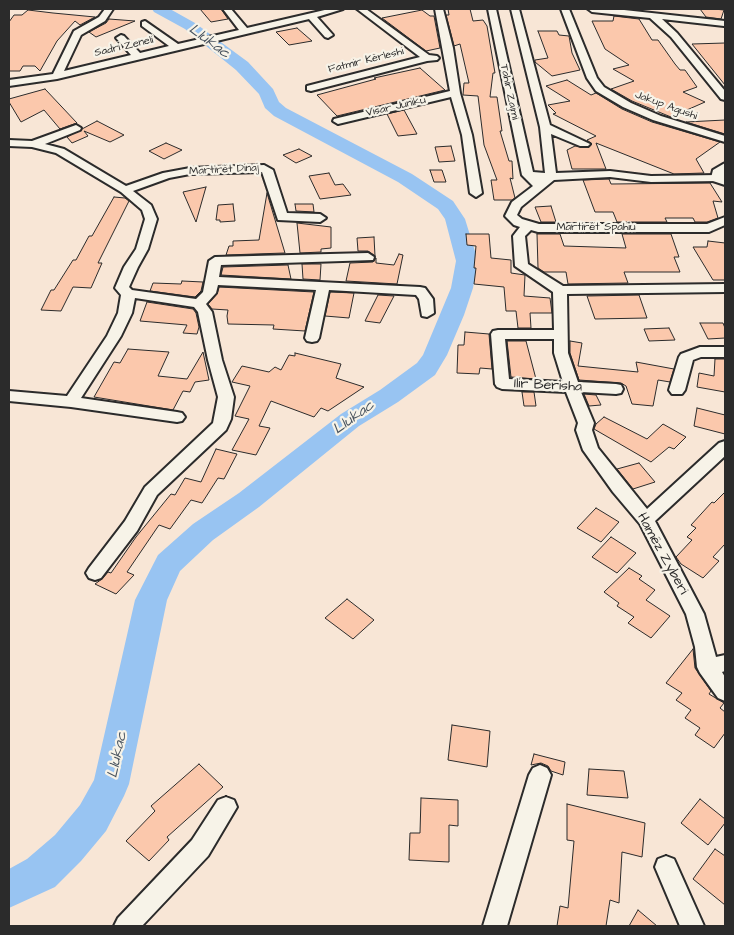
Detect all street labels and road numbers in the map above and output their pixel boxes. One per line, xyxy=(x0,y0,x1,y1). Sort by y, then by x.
street label: Sadri Zeneli xyxy=(93,34,155,60)
street label: Fatmir Kërleshi xyxy=(327,45,405,77)
street label: Tahir Zajmi xyxy=(497,63,521,121)
street label: Jakup Agushi xyxy=(633,89,699,123)
street label: Visar Juniku xyxy=(365,94,427,120)
street label: Martirët Dinaj xyxy=(189,162,259,178)
street label: Martirët Spahiu xyxy=(556,221,636,235)
street label: Ilir Berisha xyxy=(513,376,583,396)
street label: Hamëz Zyberi xyxy=(633,510,691,598)

